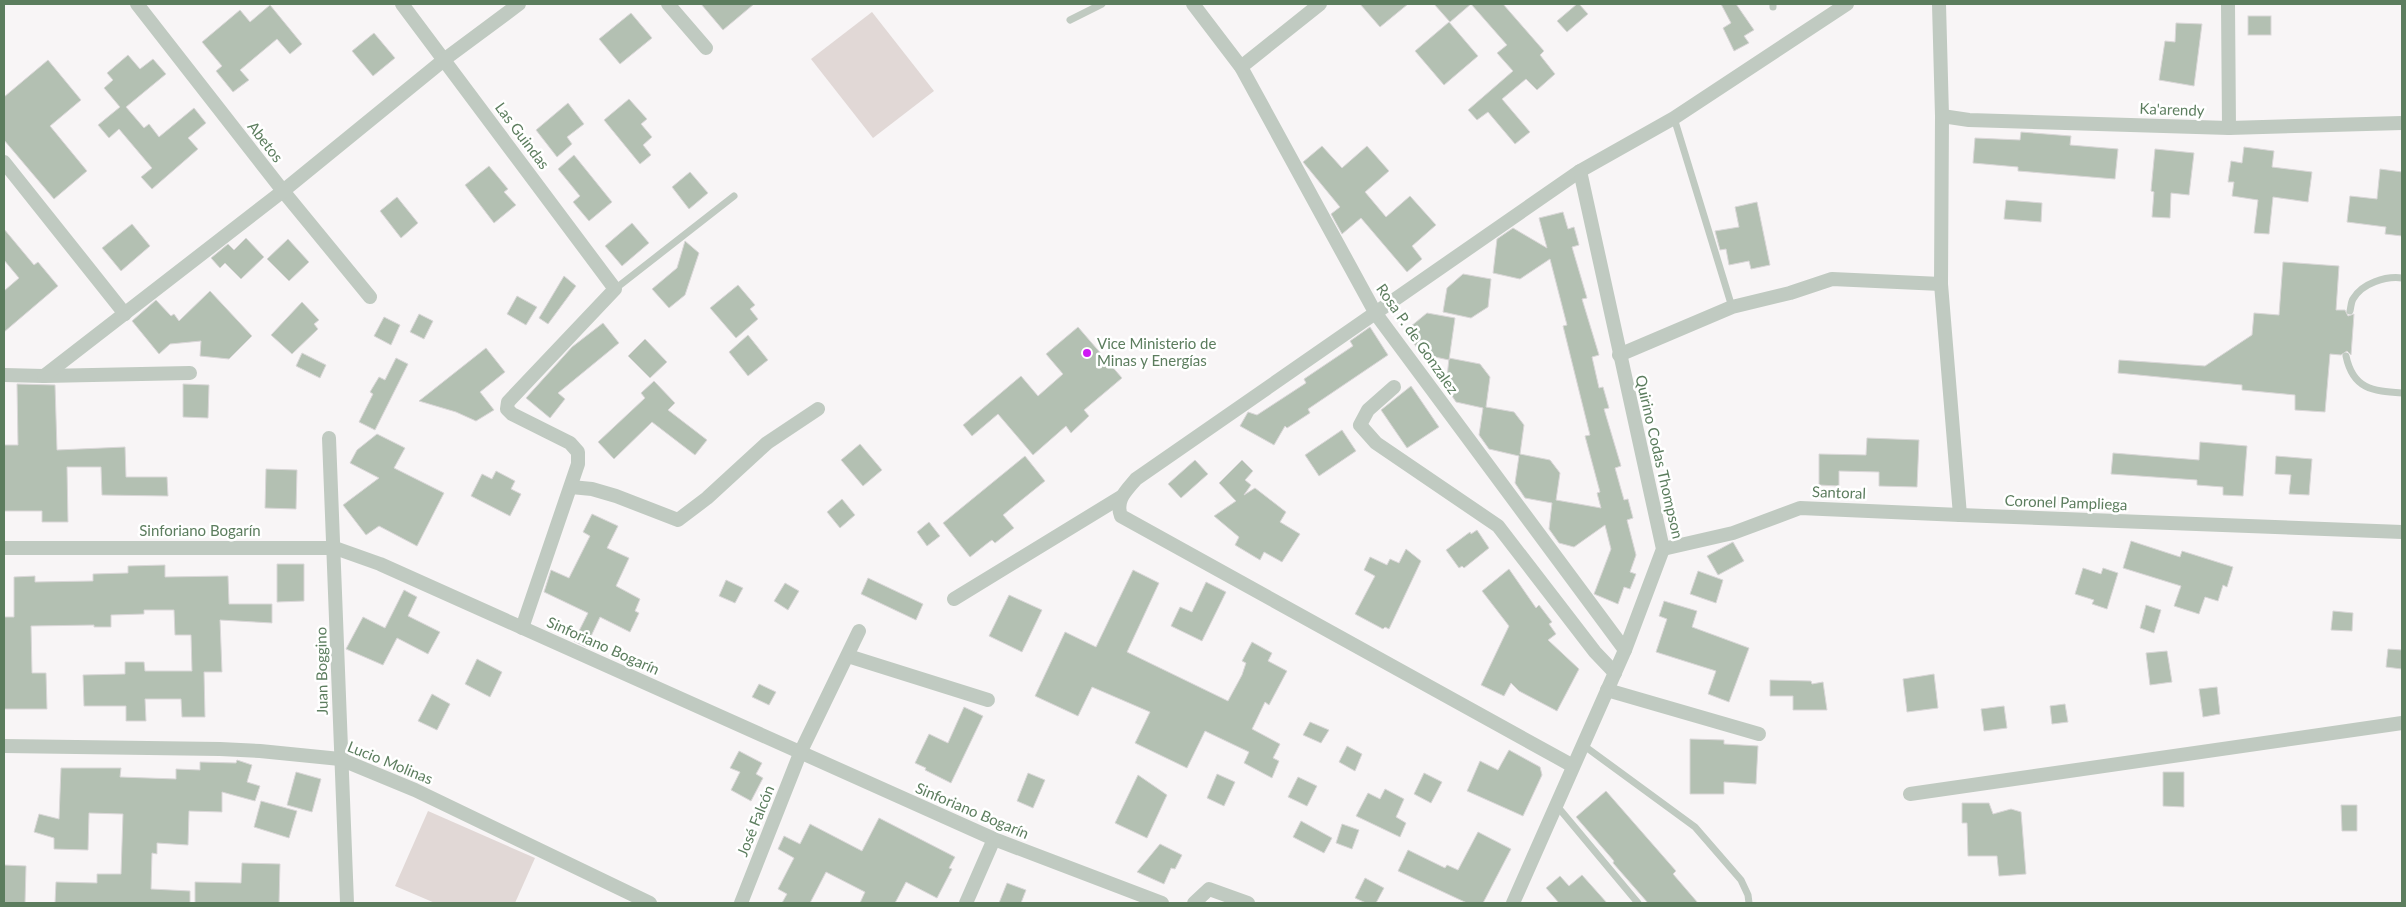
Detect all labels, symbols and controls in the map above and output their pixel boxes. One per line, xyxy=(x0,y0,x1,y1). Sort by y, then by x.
street label: Las Guindas xyxy=(492,98,554,172)
street label: Ka'arendy xyxy=(2139,99,2205,119)
street label: Abetos xyxy=(244,117,287,165)
street label: Rosa P. de Gonzalez xyxy=(1373,280,1463,397)
place label: Vice Ministerio de Minas y Energías xyxy=(1097,334,1216,369)
marker: Vice Ministerio de Minas y Energías xyxy=(1081,347,1093,359)
street label: Quirino Codas Thompson xyxy=(1632,373,1688,540)
street label: Santoral xyxy=(1812,482,1866,502)
street label: Coronel Pampliega xyxy=(2004,491,2128,513)
street label: Sinforiano Bogarín xyxy=(139,521,261,539)
street label: Sinforiano Bogarín xyxy=(544,612,663,678)
street label: Juan Boggino xyxy=(311,627,331,715)
street label: Lucio Molinas xyxy=(345,737,436,787)
street label: Sinforiano Bogarín xyxy=(913,778,1032,842)
street label: José Falcón xyxy=(733,782,777,859)

